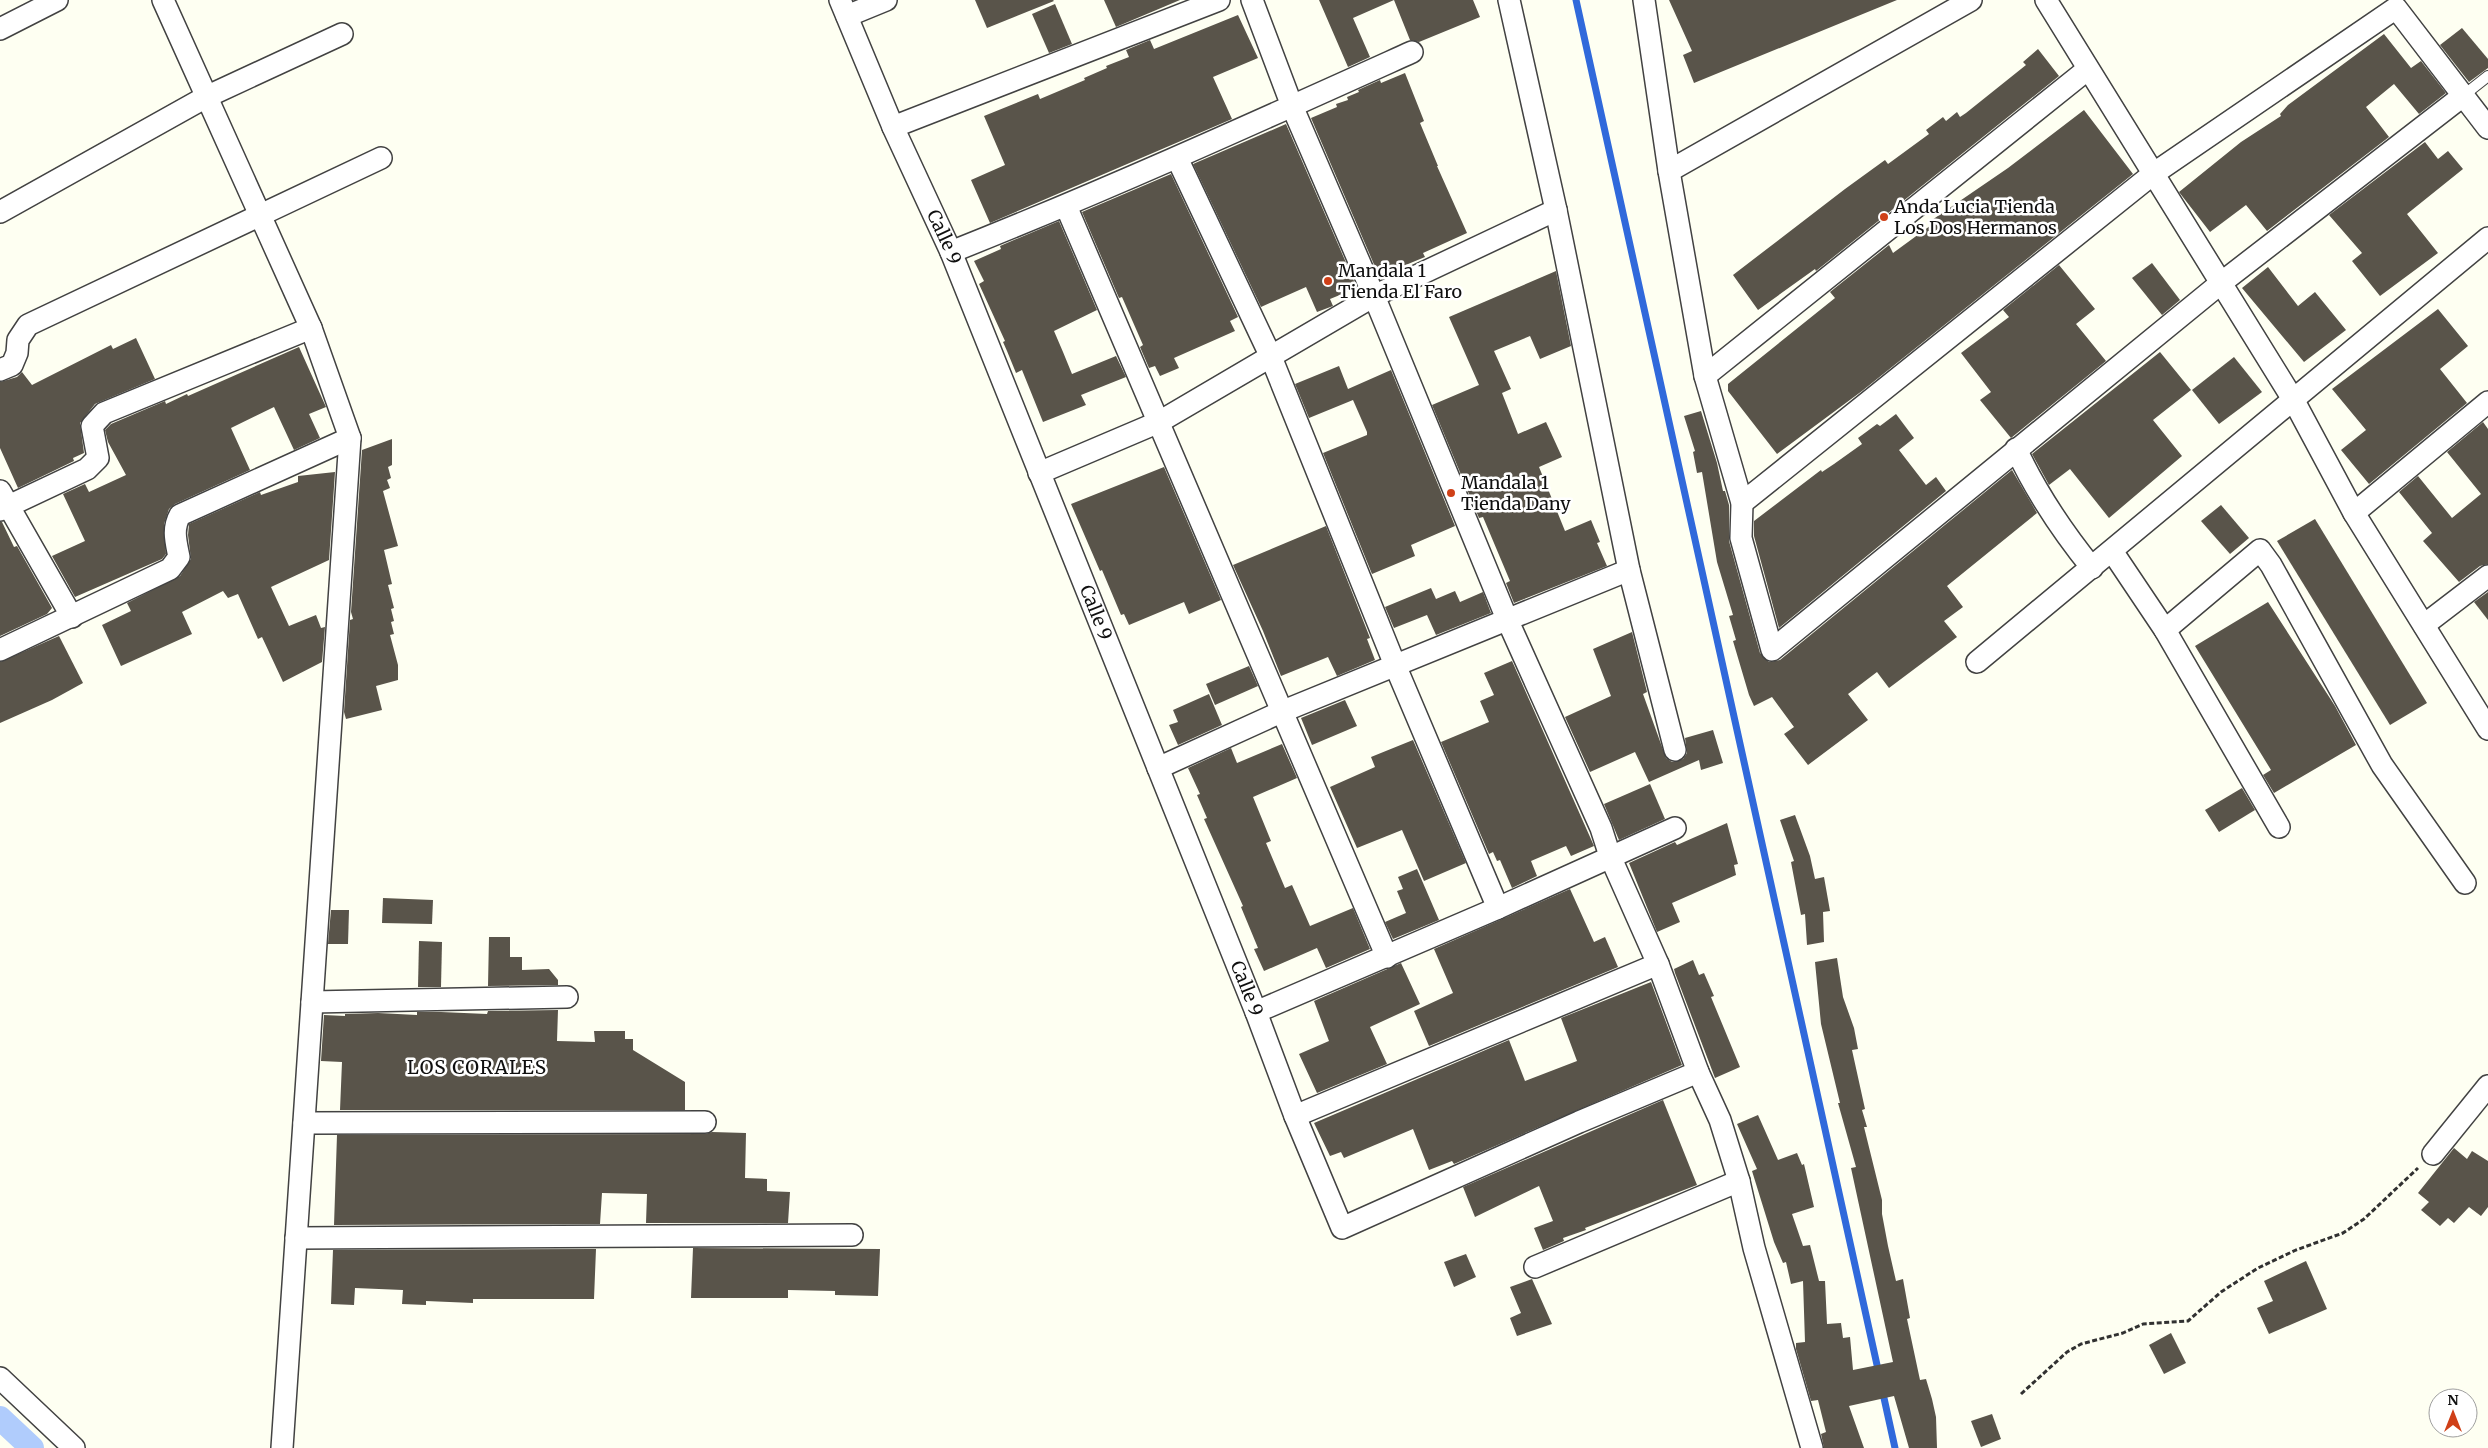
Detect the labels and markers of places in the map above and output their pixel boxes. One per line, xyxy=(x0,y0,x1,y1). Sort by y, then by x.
place label: Anda Lucia Tienda Los Dos Hermanos xyxy=(1893,195,2057,239)
marker: Anda Lucia Tienda Los Dos Hermanos xyxy=(1878,211,1890,223)
place label: Mandala 1 Tienda El Faro xyxy=(1338,259,1462,303)
marker: Mandala 1 Tienda El Faro xyxy=(1322,275,1334,287)
place label: Mandala 1 Tienda Dany xyxy=(1461,471,1571,515)
marker: Mandala 1 Tienda Dany xyxy=(1445,487,1457,499)

